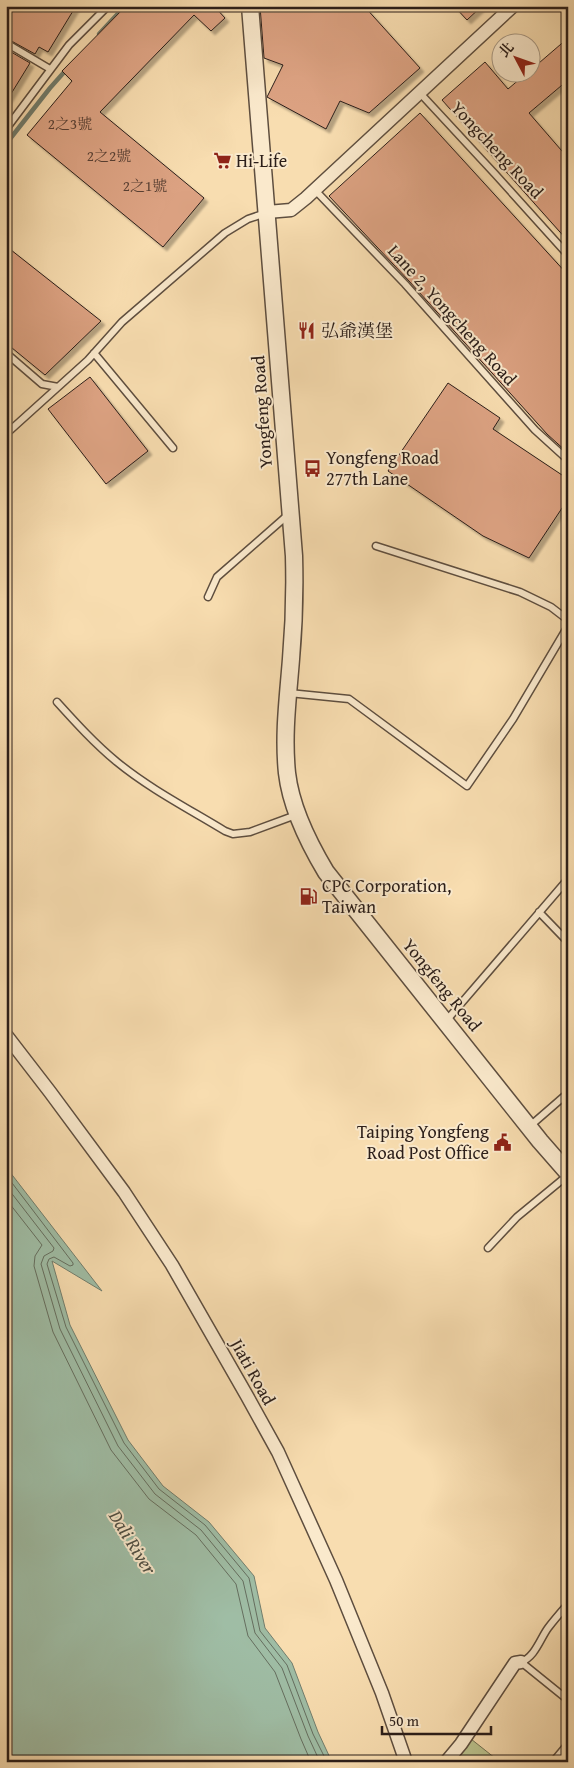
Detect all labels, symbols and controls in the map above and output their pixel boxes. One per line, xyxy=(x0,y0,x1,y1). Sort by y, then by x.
north arrow xyxy=(492,32,542,82)
text: 北 xyxy=(494,38,518,61)
street label: Yongcheng Road xyxy=(445,95,550,205)
house number: 2之3號 xyxy=(48,113,92,134)
house number: 2之2號 xyxy=(87,145,131,166)
place label: Hi-Life xyxy=(236,147,287,174)
supermarket icon: Hi-Life xyxy=(212,151,232,171)
house number: 2之1號 xyxy=(123,175,167,196)
street label: Lane 2, Yongcheng Road xyxy=(382,238,523,392)
place label: 弘爺漢堡 xyxy=(321,317,393,344)
restaurant icon: 弘爺漢堡 xyxy=(297,321,317,341)
street label: Yongfeng Road xyxy=(244,354,279,469)
place label: Yongfeng Road 277th Lane xyxy=(326,444,439,492)
bus stop icon: Yongfeng Road 277th Lane xyxy=(302,458,322,478)
place label: CPC Corporation, Taiwan xyxy=(322,872,451,920)
fuel station icon: CPC Corporation, Taiwan xyxy=(298,886,318,906)
street label: Yongfeng Road xyxy=(396,932,489,1037)
place label: Taiping Yongfeng Road Post Office xyxy=(357,1118,489,1166)
public building icon: Taiping Yongfeng Road Post Office xyxy=(493,1132,513,1152)
street label: Jiati Road xyxy=(223,1332,283,1410)
water label: Dali River xyxy=(102,1504,164,1580)
scale bar xyxy=(382,1703,490,1735)
text: 50 m xyxy=(389,1710,420,1731)

